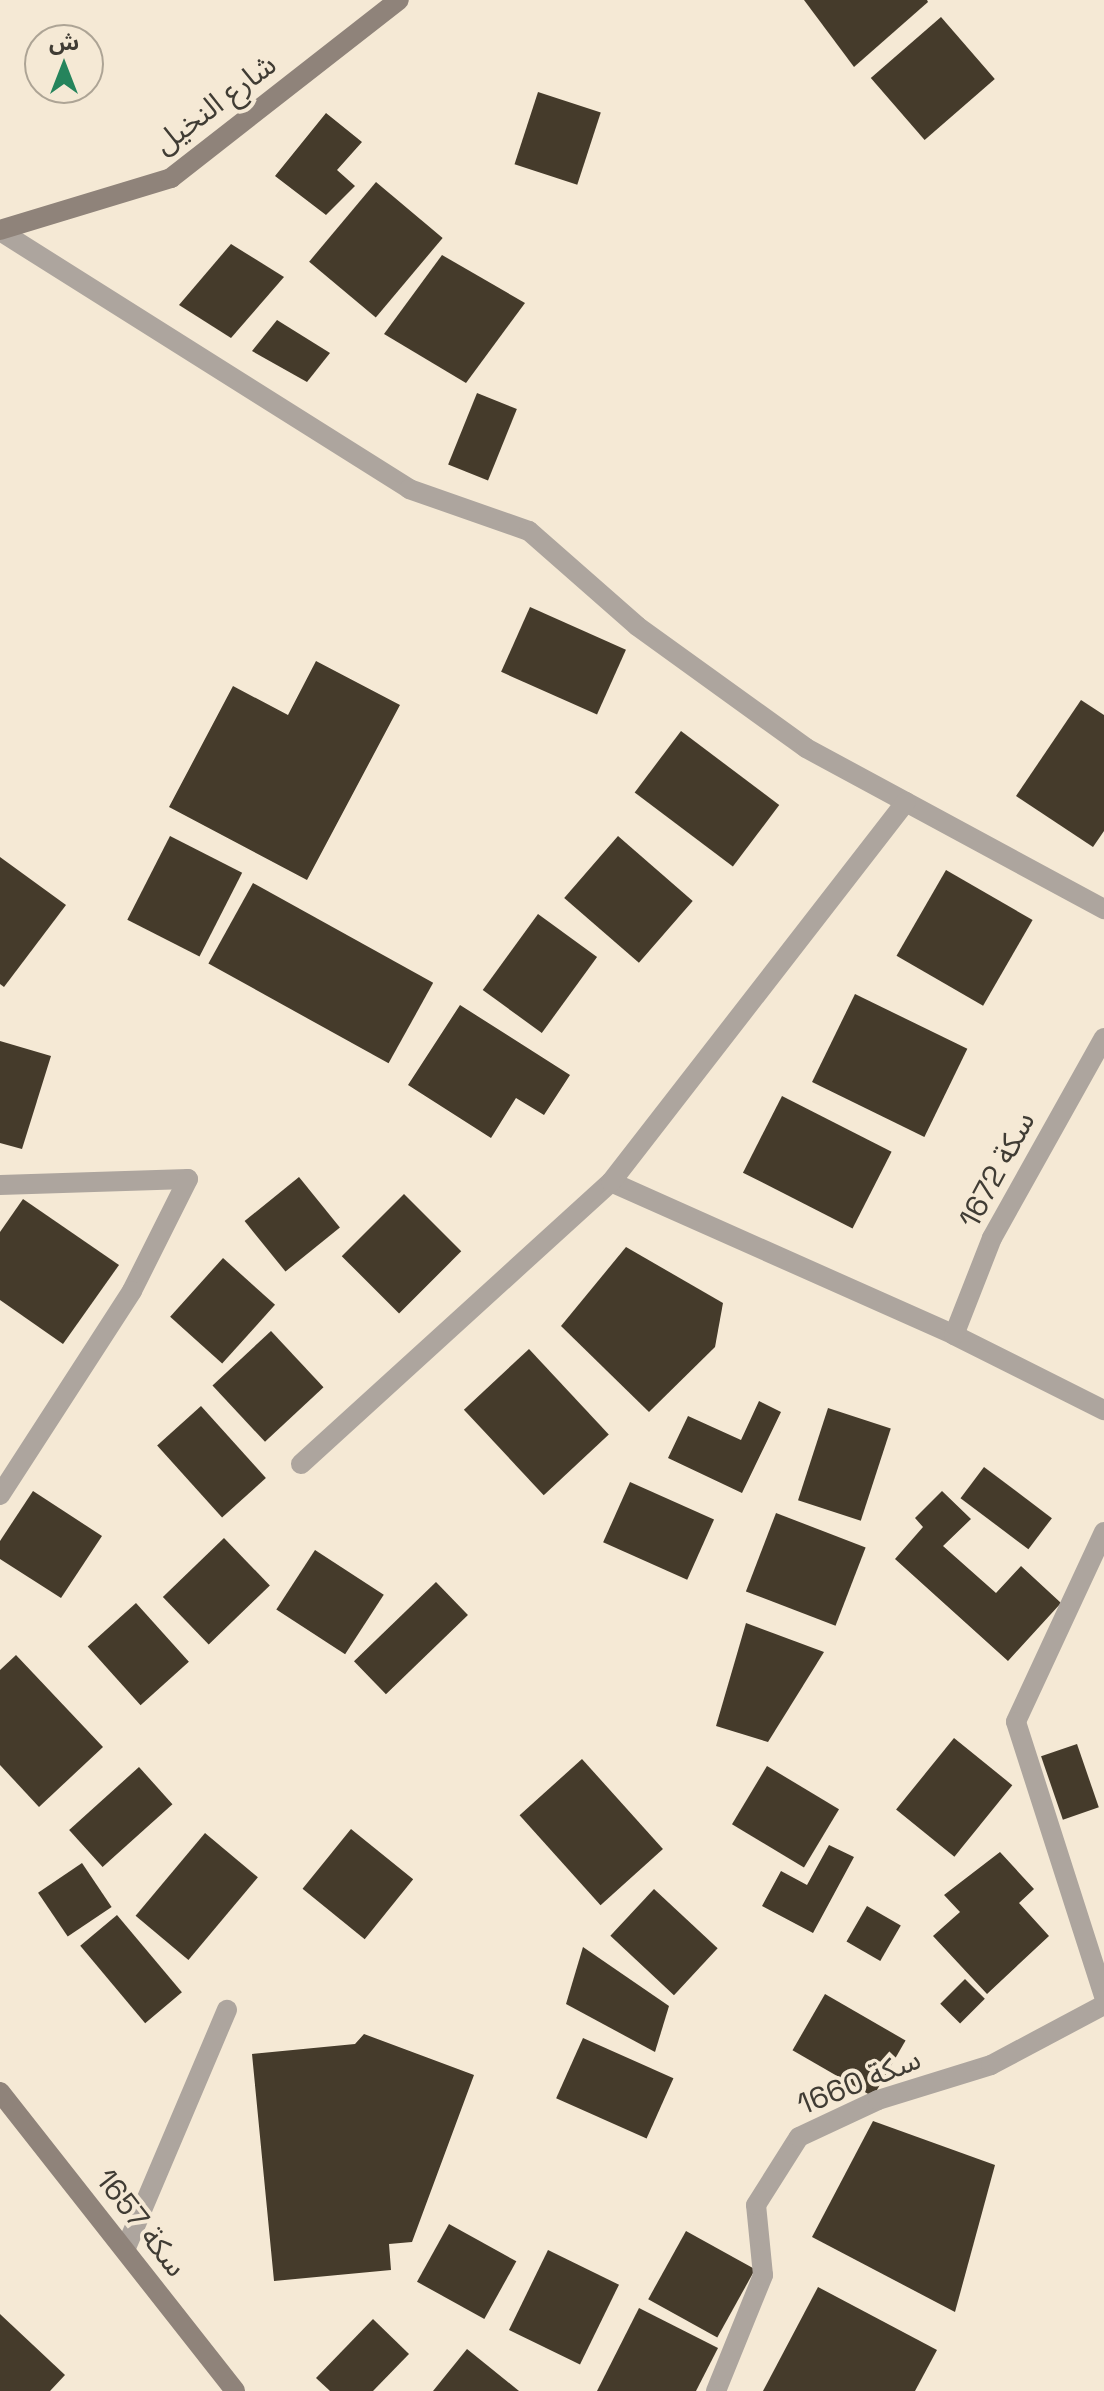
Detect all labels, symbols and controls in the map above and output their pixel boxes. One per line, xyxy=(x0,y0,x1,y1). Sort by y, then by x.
north arrow xyxy=(24,24,104,104)
text: ش xyxy=(49,28,79,56)
street label: شارع النخيل xyxy=(147,46,283,162)
street label: سكة 1672 xyxy=(951,1106,1043,1234)
street label: سكة 1660 xyxy=(792,2041,926,2123)
street label: سكة 1657 xyxy=(88,2162,194,2284)

